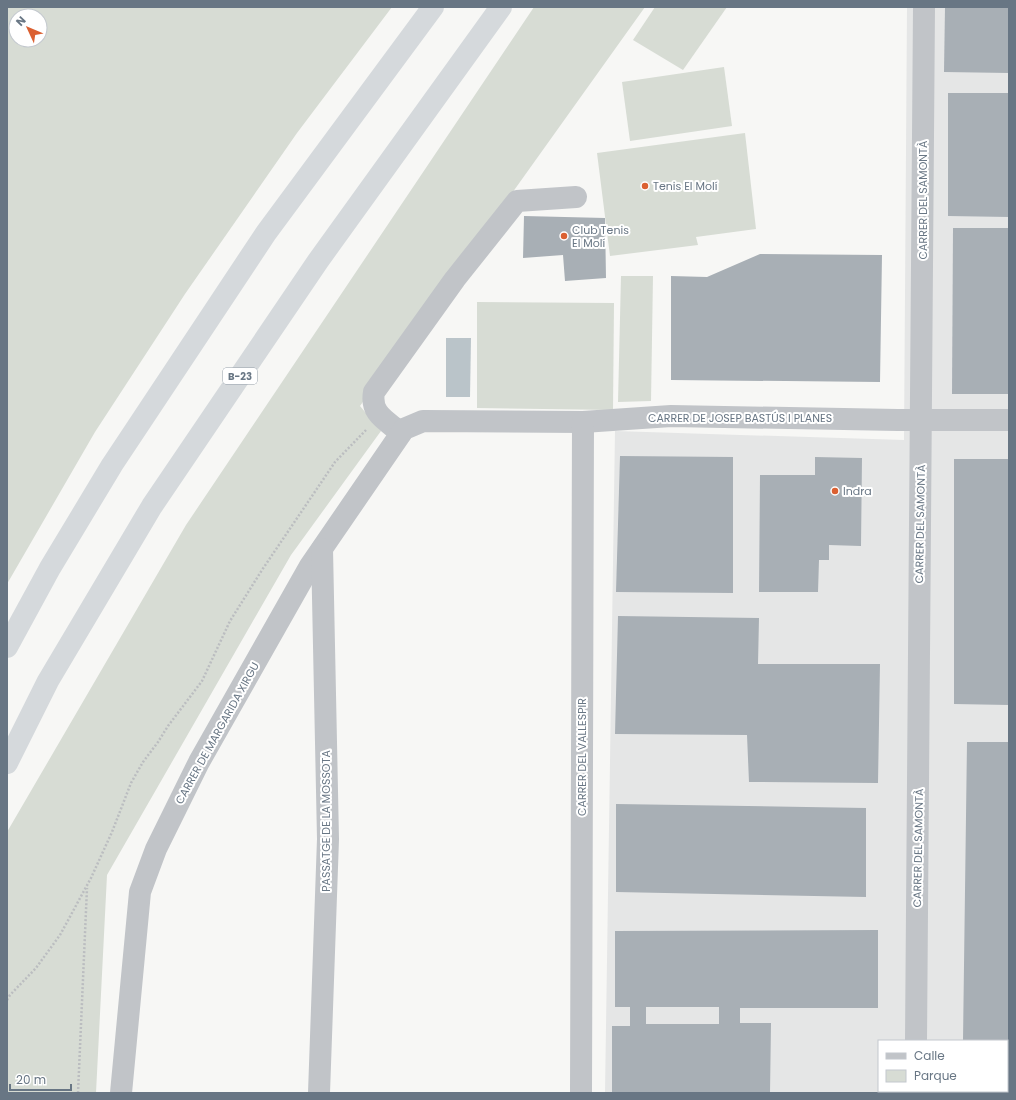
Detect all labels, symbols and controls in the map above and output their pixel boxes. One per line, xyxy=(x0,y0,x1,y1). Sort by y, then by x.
north arrow xyxy=(8,8,48,48)
text: N xyxy=(12,13,29,30)
street label: CARRER DEL SAMONTÀ xyxy=(915,140,931,259)
place label: Tenis El Molí xyxy=(653,178,718,194)
marker: Tenis El Molí xyxy=(640,181,650,191)
place label: Club Tenis El Molí xyxy=(572,222,629,251)
marker: Club Tenis El Molí xyxy=(559,231,569,241)
road number: B-23 xyxy=(223,368,257,384)
street label: CARRER DE JOSEP BASTÚS I PLANES xyxy=(648,410,832,426)
street label: CARRER DEL SAMONTÀ xyxy=(911,464,929,584)
place label: Indra xyxy=(843,483,872,499)
marker: Indra xyxy=(830,486,840,496)
street label: CARRER DE MARGARIDA XIRGU xyxy=(171,659,263,807)
street label: CARRER DEL VALLESPIR xyxy=(574,698,590,816)
street label: PASSATGE DE LA MOSSOTA xyxy=(318,750,334,892)
street label: CARRER DEL SAMONTÀ xyxy=(909,788,927,908)
legend xyxy=(878,1040,1008,1092)
text: Calle xyxy=(914,1047,945,1064)
scale bar xyxy=(10,1066,71,1092)
text: Parque xyxy=(914,1067,957,1084)
text: 20 m xyxy=(16,1071,46,1088)

